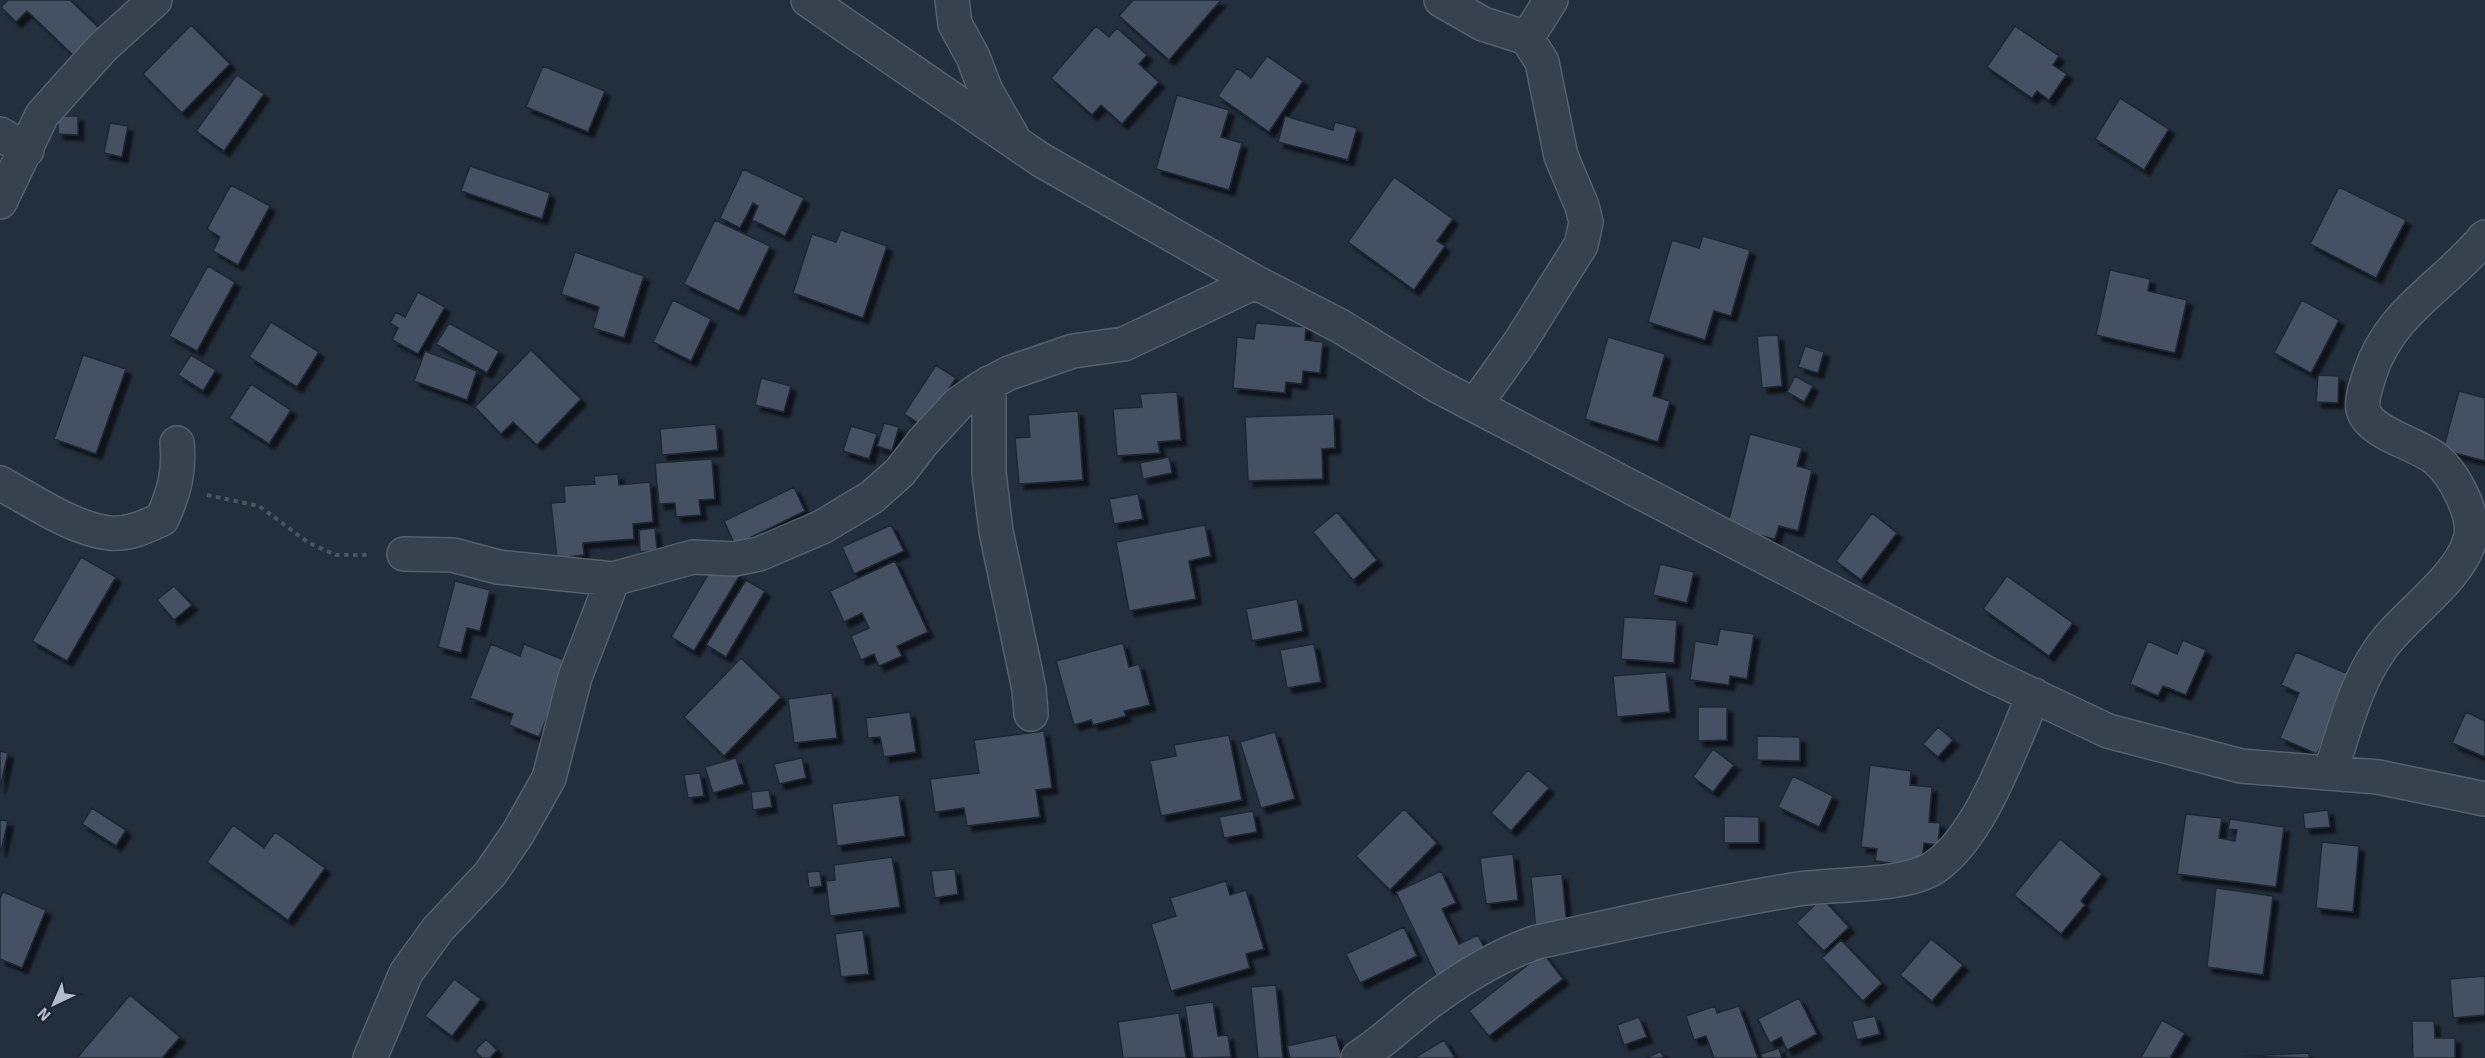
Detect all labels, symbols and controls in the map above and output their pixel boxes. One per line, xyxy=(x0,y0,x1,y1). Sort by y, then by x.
north arrow xyxy=(24,974,84,1034)
text: N xyxy=(33,1003,55,1025)

